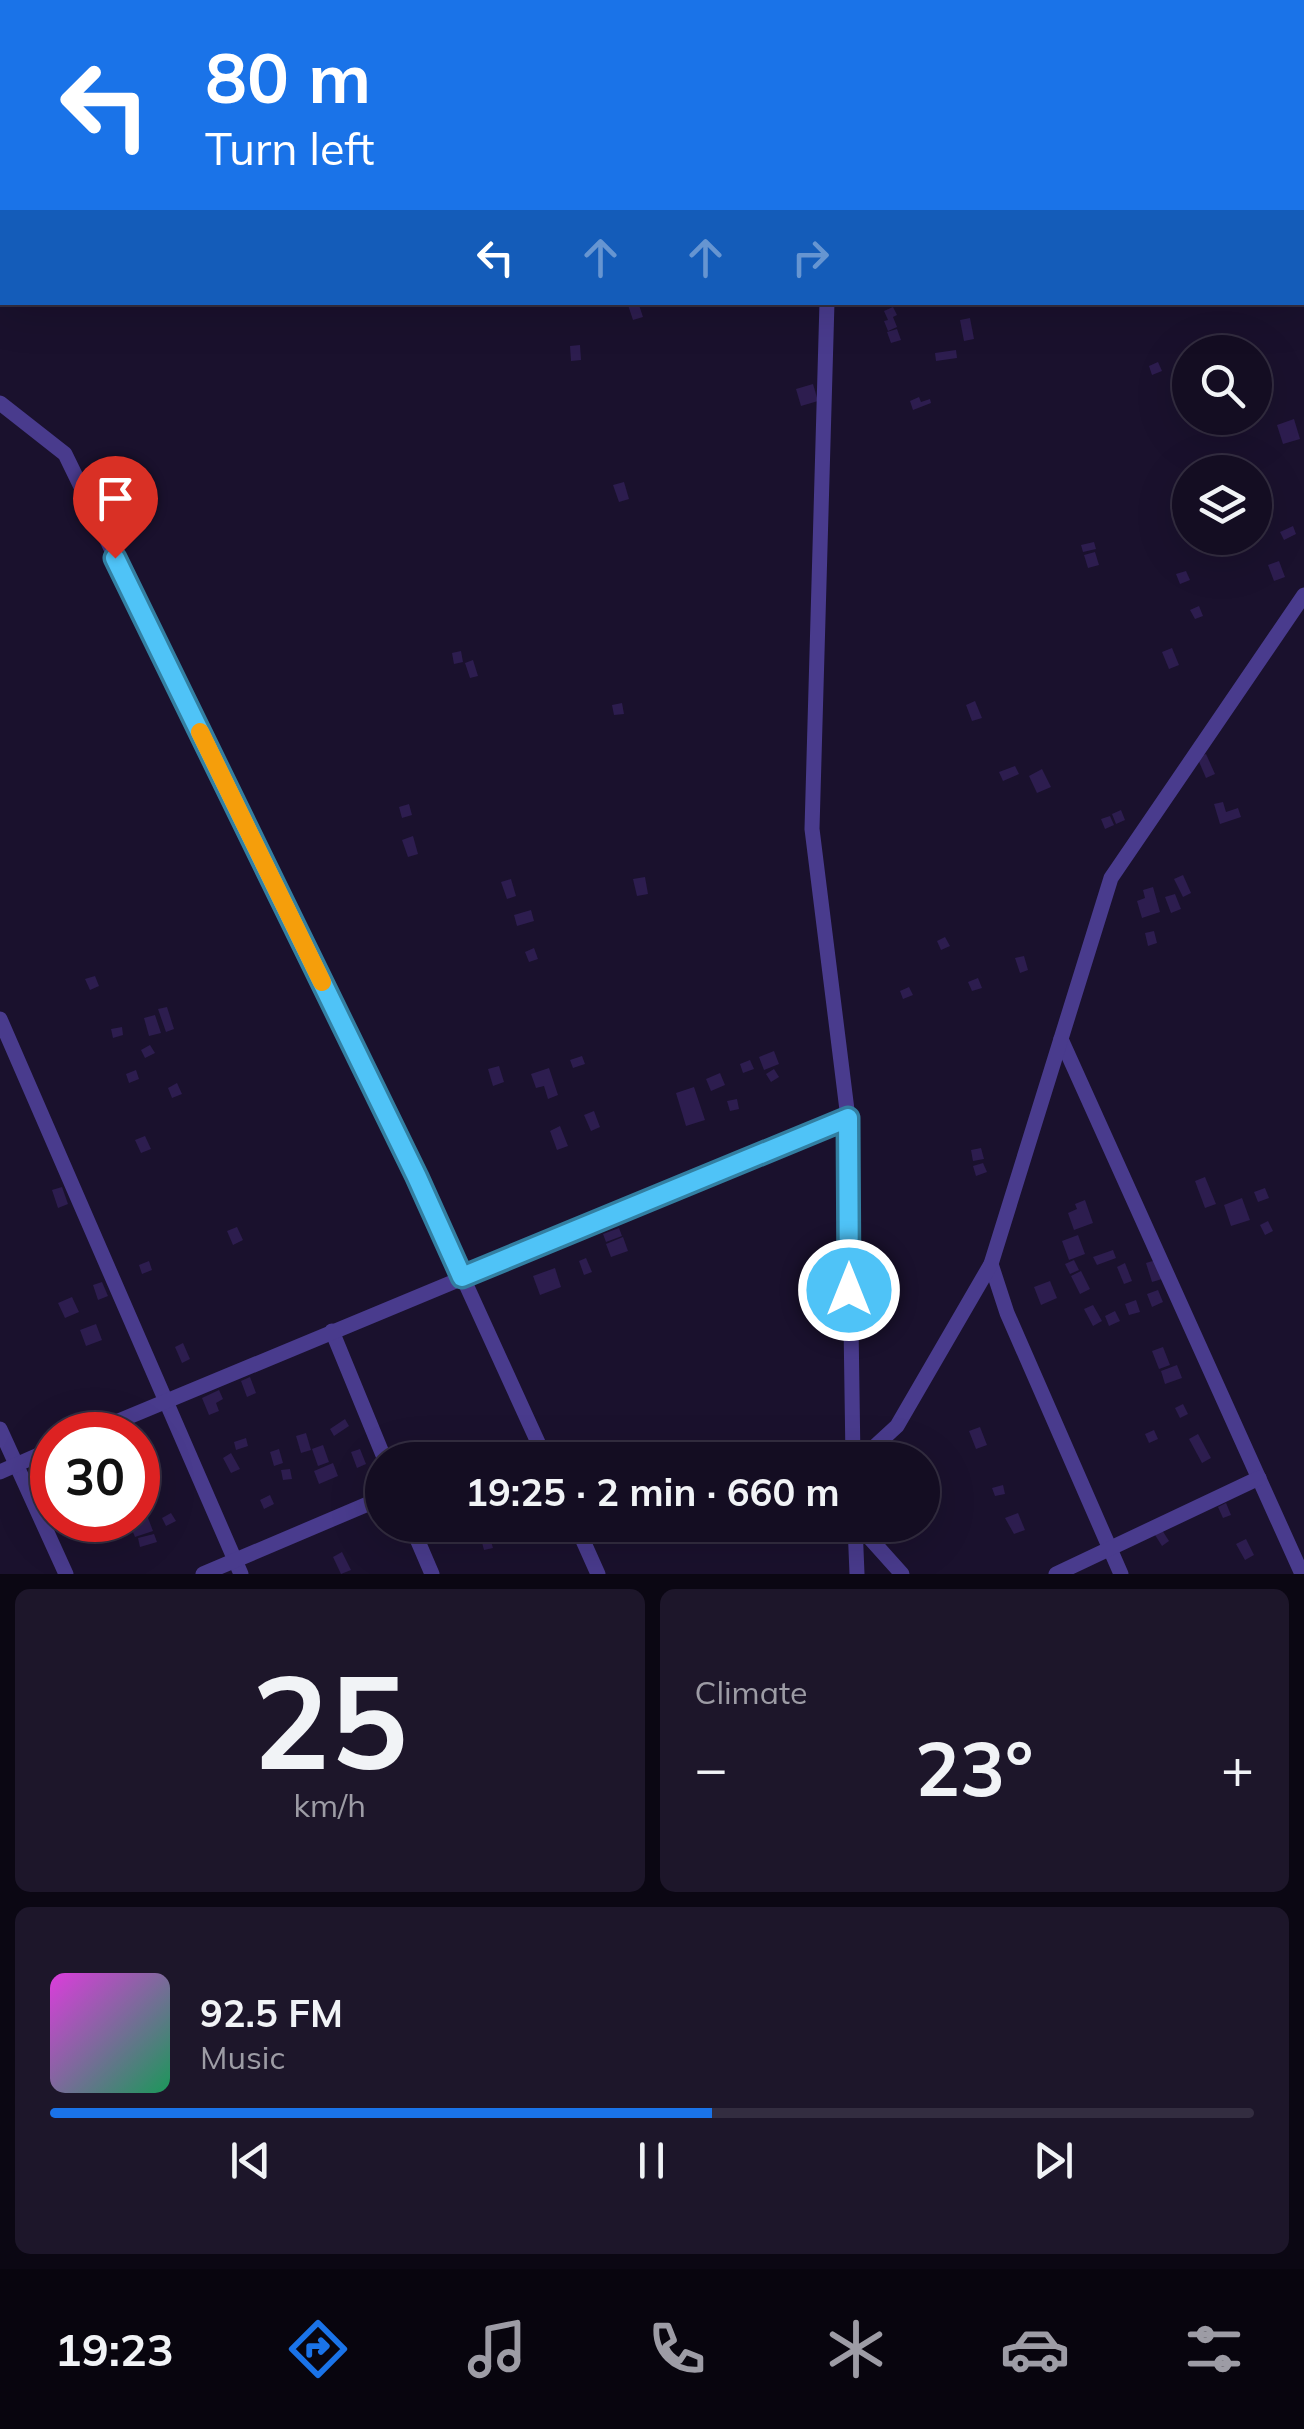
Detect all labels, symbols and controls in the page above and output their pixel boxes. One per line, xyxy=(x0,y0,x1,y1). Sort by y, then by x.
text: 80 m xyxy=(205,33,371,121)
icon: left xyxy=(40,40,170,170)
text: Turn left xyxy=(205,120,374,176)
icon: left xyxy=(468,230,523,285)
icon: ahead xyxy=(573,230,628,285)
icon: ahead xyxy=(678,230,733,285)
icon: right xyxy=(783,230,838,285)
map controls xyxy=(1172,335,1272,555)
button: search xyxy=(1172,335,1272,435)
button: layers xyxy=(1172,455,1272,555)
pin xyxy=(73,456,158,559)
icon: arrive xyxy=(88,471,143,526)
position arrow xyxy=(797,1238,901,1342)
speed limit sign: 30 xyxy=(30,1412,160,1542)
text: 19:25 · 2 min · 660 m xyxy=(465,1468,840,1516)
text: 25 xyxy=(252,1638,408,1802)
text: Climate xyxy=(695,1672,807,1712)
text: 23° xyxy=(915,1721,1033,1815)
text: − xyxy=(695,1733,728,1802)
text: + xyxy=(1221,1733,1254,1802)
text: km/h xyxy=(294,1785,366,1825)
text: 92.5 FM xyxy=(200,1989,343,2037)
text: Music xyxy=(200,2037,285,2077)
icon: previous xyxy=(223,2133,278,2188)
icon: pause xyxy=(624,2133,679,2188)
icon: next xyxy=(1026,2133,1081,2188)
icon: directions xyxy=(283,2314,353,2384)
icon: music xyxy=(462,2314,532,2384)
icon: phone xyxy=(642,2314,712,2384)
icon: climate xyxy=(821,2314,891,2384)
icon: car xyxy=(1000,2314,1070,2384)
icon: filters xyxy=(1179,2314,1249,2384)
text: 19:23 xyxy=(55,2321,174,2377)

